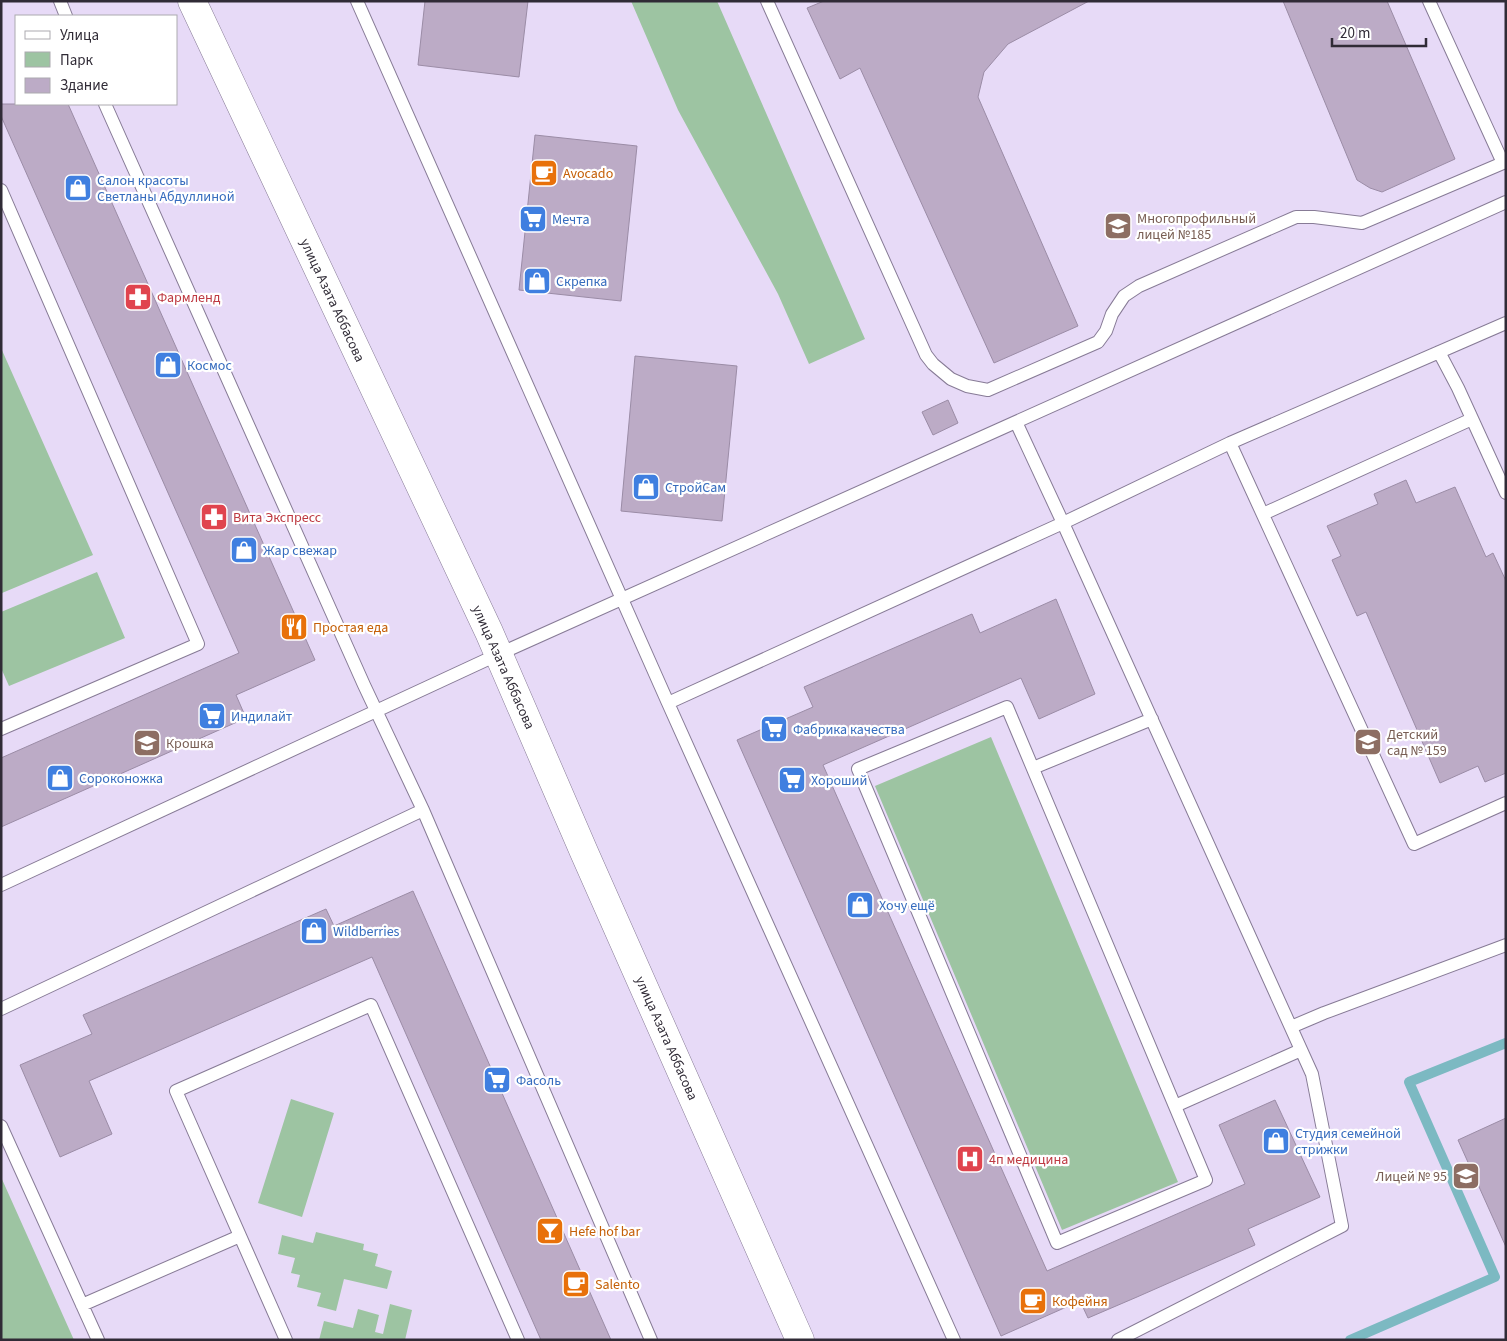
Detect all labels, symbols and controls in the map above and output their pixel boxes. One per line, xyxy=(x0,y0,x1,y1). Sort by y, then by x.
legend xyxy=(15,15,178,105)
scale bar xyxy=(1332,15,1426,47)
text: 20 m xyxy=(1340,23,1370,44)
text: Улица xyxy=(60,25,99,46)
text: Парк xyxy=(60,50,94,71)
text: Здание xyxy=(60,75,108,96)
cafe icon: Avocado xyxy=(529,158,559,188)
place label: Avocado xyxy=(563,164,613,184)
place label: Салон красоты Светланы Абдуллиной xyxy=(97,171,235,207)
shop icon: Салон красоты Светланы Абдуллиной xyxy=(63,173,93,203)
supermarket icon: Мечта xyxy=(518,204,548,234)
place label: Многопрофильный лицей №185 xyxy=(1137,209,1256,245)
place label: Мечта xyxy=(552,210,590,230)
school or university icon: Многопрофильный лицей №185 xyxy=(1103,211,1133,241)
street label: улица Азата Аббасова xyxy=(295,235,370,365)
shop icon: Скрепка xyxy=(522,266,552,296)
place label: Скрепка xyxy=(556,272,607,292)
pharmacy icon: Фармленд xyxy=(123,282,153,312)
place label: Фармленд xyxy=(157,288,221,308)
shop icon: Космос xyxy=(153,350,183,380)
place label: Космос xyxy=(187,356,232,376)
shop icon: СтройСам xyxy=(631,472,661,502)
place label: СтройСам xyxy=(665,478,726,498)
pharmacy icon: Вита Экспресс xyxy=(199,502,229,532)
place label: Вита Экспресс xyxy=(233,508,322,528)
shop icon: Жар свежар xyxy=(229,535,259,565)
place label: Жар свежар xyxy=(263,541,337,561)
street label: улица Азата Аббасова xyxy=(467,602,540,733)
restaurant icon: Простая еда xyxy=(279,612,309,642)
place label: Простая еда xyxy=(313,618,388,638)
supermarket icon: Индилайт xyxy=(197,701,227,731)
place label: Индилайт xyxy=(231,707,293,727)
supermarket icon: Фабрика качества xyxy=(759,714,789,744)
place label: Фабрика качества xyxy=(793,720,905,740)
place label: Детский сад № 159 xyxy=(1387,725,1447,761)
school or university icon: Детский сад № 159 xyxy=(1353,727,1383,757)
school or university icon: Крошка xyxy=(132,728,162,758)
place label: Крошка xyxy=(166,734,214,754)
shop icon: Сороконожка xyxy=(45,763,75,793)
supermarket icon: Хороший xyxy=(777,765,807,795)
place label: Сороконожка xyxy=(79,769,163,789)
place label: Хороший xyxy=(811,771,867,791)
shop icon: Хочу ещё xyxy=(845,890,875,920)
place label: Хочу ещё xyxy=(879,896,935,916)
shop icon: Wildberries xyxy=(299,916,329,946)
place label: Wildberries xyxy=(333,922,400,942)
street label: улица Азата Аббасова xyxy=(630,973,703,1104)
supermarket icon: Фасоль xyxy=(482,1065,512,1095)
place label: Фасоль xyxy=(516,1071,561,1091)
place label: Студия семейной стрижки xyxy=(1295,1124,1401,1160)
shop icon: Студия семейной стрижки xyxy=(1261,1126,1291,1156)
hospital icon: 4п медицина xyxy=(955,1144,985,1174)
place label: 4п медицина xyxy=(989,1150,1068,1170)
school or university icon: Лицей № 95 xyxy=(1451,1161,1481,1191)
place label: Лицей № 95 xyxy=(1376,1167,1447,1187)
bar icon: Hefe hof bar xyxy=(535,1216,565,1246)
place label: Hefe hof bar xyxy=(569,1222,640,1242)
cafe icon: Salento xyxy=(561,1269,591,1299)
place label: Salento xyxy=(595,1275,640,1295)
cafe icon: Кофейня xyxy=(1018,1286,1048,1316)
place label: Кофейня xyxy=(1052,1292,1108,1312)

